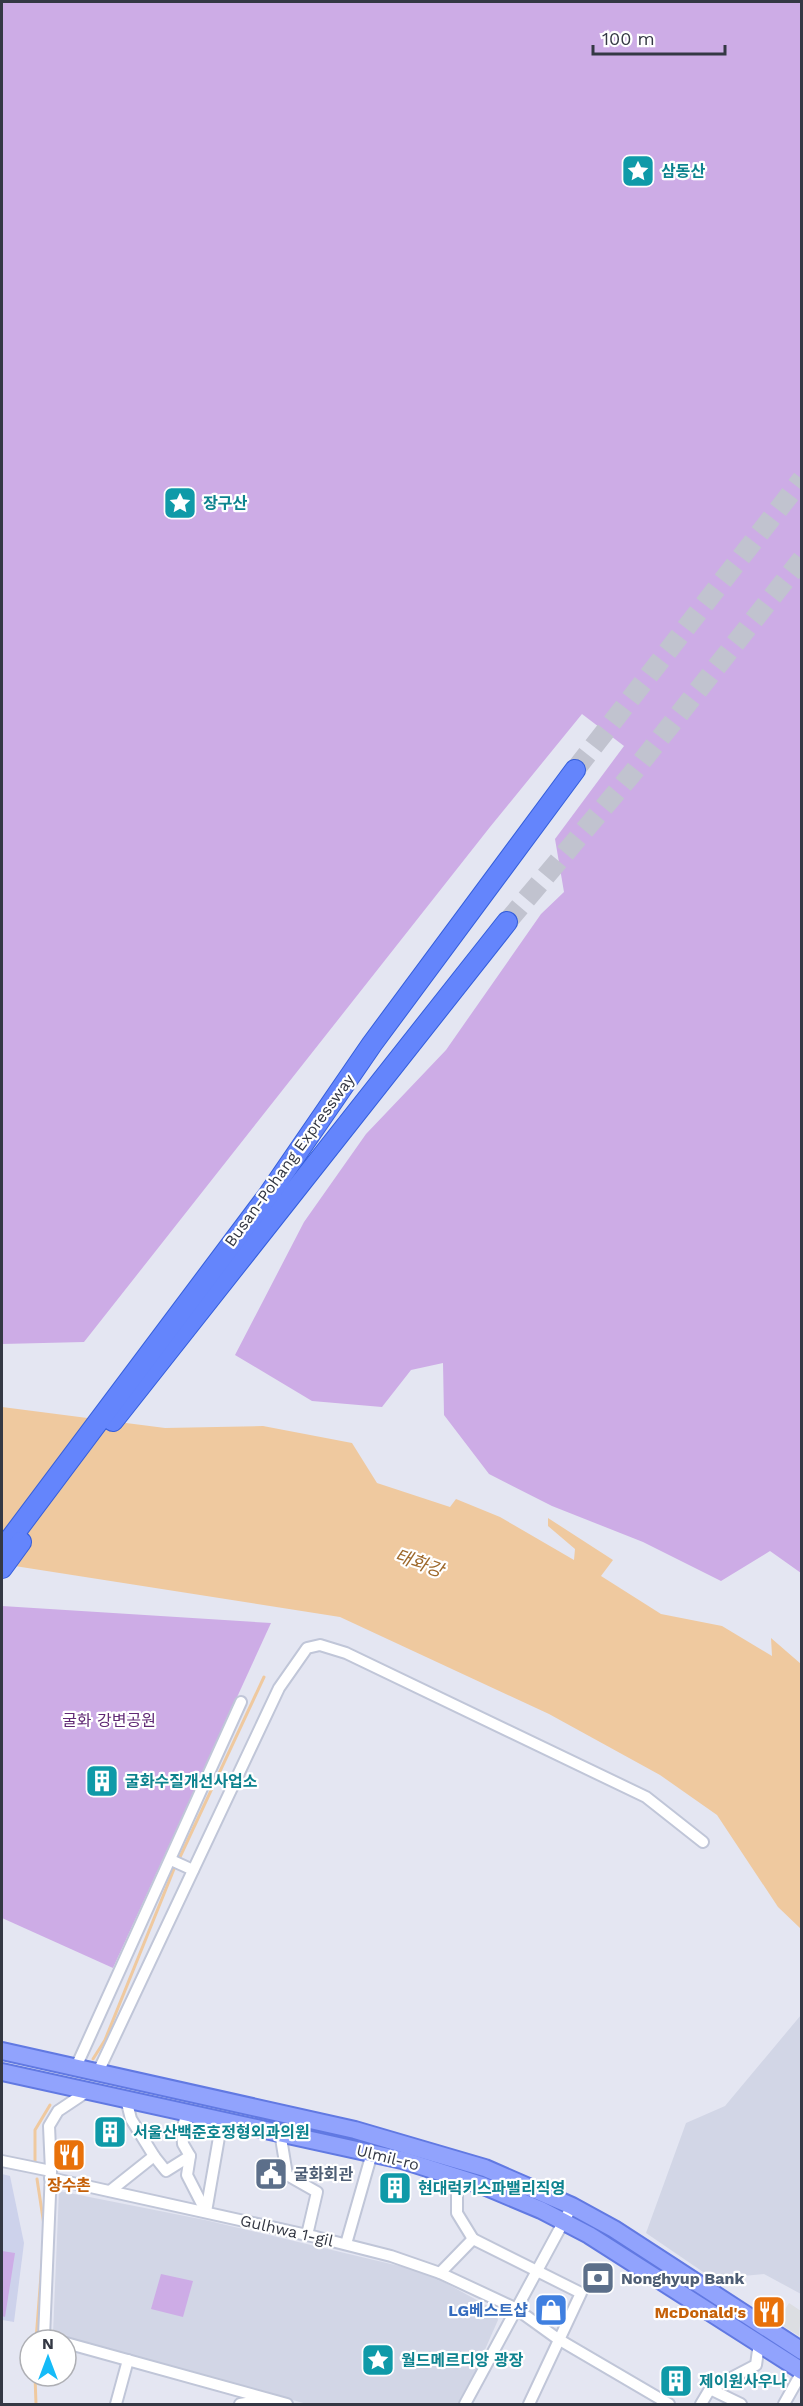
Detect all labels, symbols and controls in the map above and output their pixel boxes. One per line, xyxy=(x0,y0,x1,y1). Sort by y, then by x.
scale bar xyxy=(593,18,725,56)
text: 100 m xyxy=(602,28,655,49)
place icon: 삼동산 xyxy=(620,153,656,189)
place label: 삼동산 xyxy=(661,162,705,181)
place icon: 장구산 xyxy=(162,485,198,521)
place label: 장구산 xyxy=(203,494,247,513)
street label: Busan-Pohang Expressway xyxy=(220,1070,359,1250)
water label: 태화강 xyxy=(392,1544,448,1582)
park label: 굴화 강변공원 xyxy=(62,1711,156,1730)
building icon: 굴화수질개선사업소 xyxy=(84,1763,120,1799)
place label: 굴화수질개선사업소 xyxy=(125,1772,258,1791)
building icon: 서울산백준호정형외과의원 xyxy=(92,2114,128,2150)
place label: 서울산백준호정형외과의원 xyxy=(133,2123,310,2142)
restaurant icon: 장수촌 xyxy=(51,2137,87,2173)
street label: Ulmil-ro xyxy=(355,2141,421,2174)
public building icon: 굴화회관 xyxy=(253,2156,289,2192)
place label: 굴화회관 xyxy=(294,2165,353,2184)
building icon: 현대럭키스파밸리직영 xyxy=(377,2170,413,2206)
place label: 장수촌 xyxy=(47,2176,91,2195)
place label: 현대럭키스파밸리직영 xyxy=(418,2179,565,2198)
street label: Gulhwa 1-gil xyxy=(238,2211,336,2250)
bank icon: Nonghyup Bank xyxy=(580,2260,616,2296)
place label: Nonghyup Bank xyxy=(621,2269,744,2288)
shop icon: LG베스트샵 xyxy=(533,2292,569,2328)
restaurant icon: McDonald's xyxy=(751,2294,787,2330)
place label: LG베스트샵 xyxy=(448,2301,528,2320)
place label: McDonald's xyxy=(654,2303,746,2322)
north arrow xyxy=(18,2328,78,2388)
text: N xyxy=(42,2334,54,2353)
place icon: 월드메르디앙 광장 xyxy=(360,2342,396,2378)
place label: 월드메르디앙 광장 xyxy=(401,2351,524,2370)
building icon: 제이원사우나 xyxy=(658,2363,694,2399)
place label: 제이원사우나 xyxy=(699,2372,788,2391)

